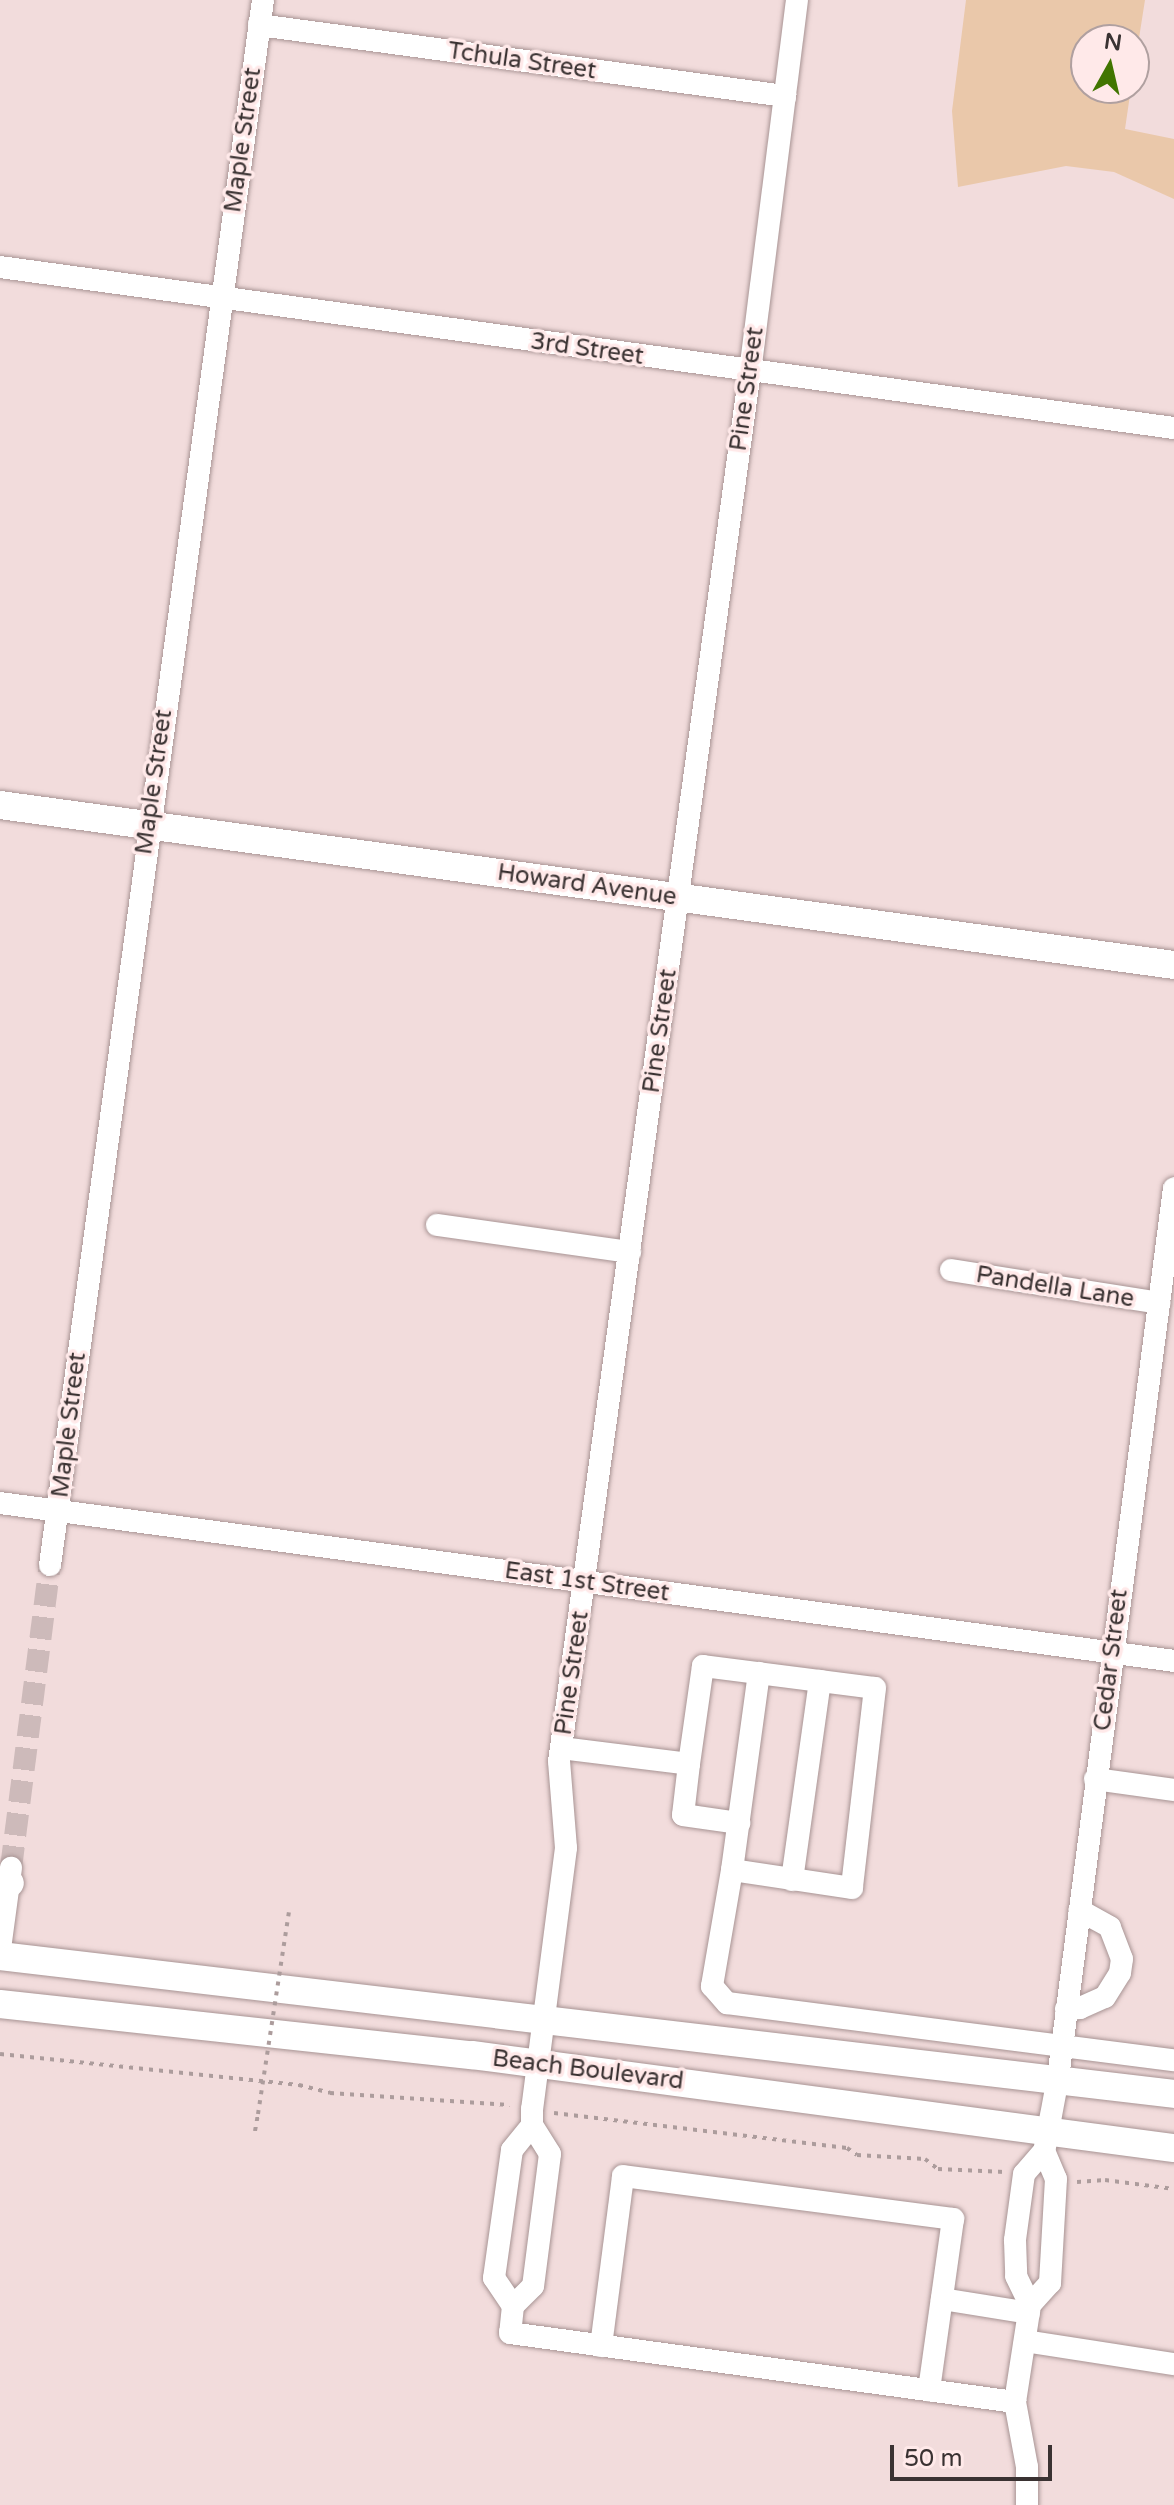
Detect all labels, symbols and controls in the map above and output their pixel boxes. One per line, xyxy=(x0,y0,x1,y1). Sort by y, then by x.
north arrow xyxy=(1070,24,1150,104)
text: N xyxy=(1102,28,1124,56)
street label: Tchula Street xyxy=(446,36,598,86)
street label: Maple Street xyxy=(219,66,267,214)
street label: Pine Street xyxy=(724,325,770,453)
street label: 3rd Street xyxy=(529,327,645,371)
street label: Maple Street xyxy=(130,708,178,856)
street label: Howard Avenue xyxy=(496,858,678,912)
street label: Pine Street xyxy=(637,967,683,1095)
street label: Pandella Lane xyxy=(974,1260,1136,1314)
street label: Maple Street xyxy=(46,1351,92,1499)
street label: East 1st Street xyxy=(503,1556,671,1608)
street label: Cedar Street xyxy=(1088,1588,1134,1732)
street label: Pine Street xyxy=(549,1609,595,1737)
street label: Beach Boulevard xyxy=(491,2044,685,2096)
scale bar xyxy=(894,2429,1056,2479)
text: 50 m xyxy=(904,2444,962,2473)

